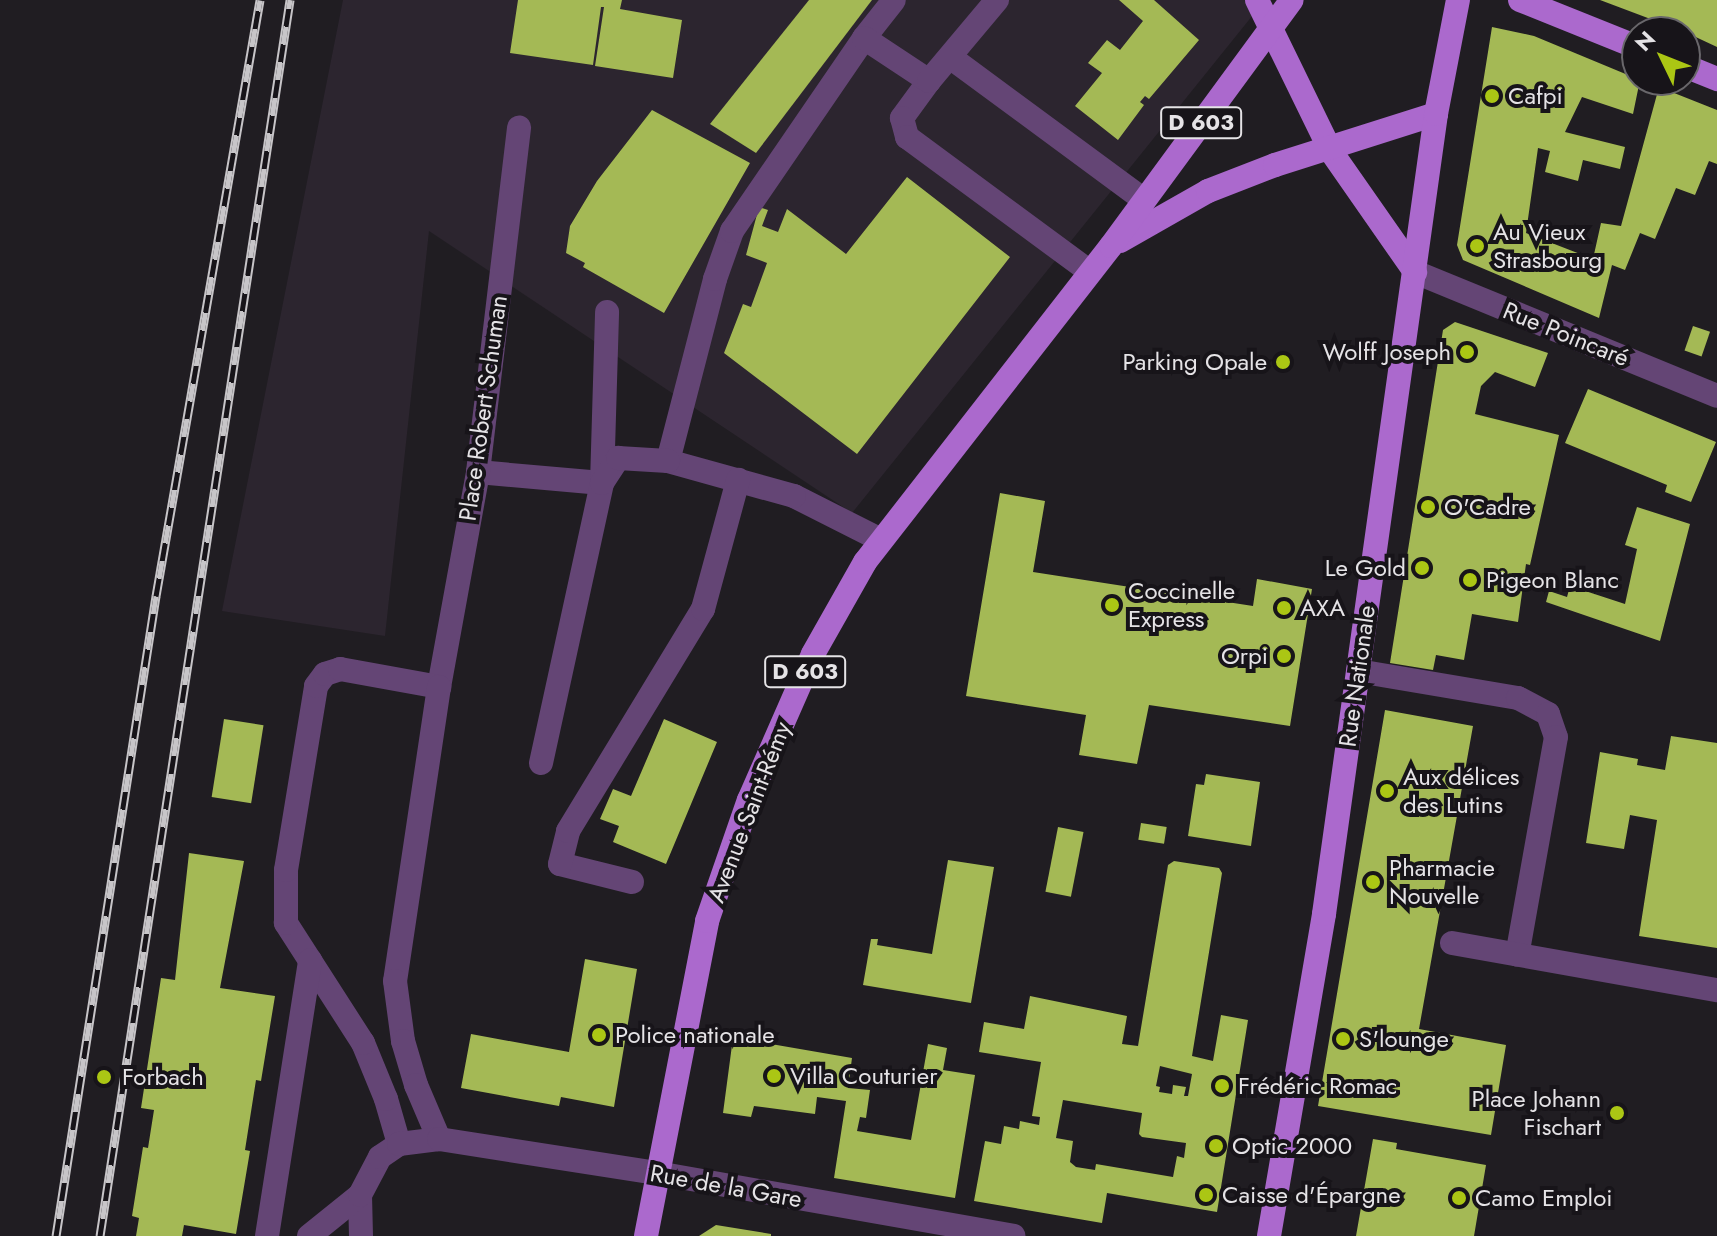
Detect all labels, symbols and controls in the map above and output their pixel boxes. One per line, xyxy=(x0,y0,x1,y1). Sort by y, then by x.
north arrow xyxy=(1621,16,1701,96)
text: N xyxy=(1627,24,1663,58)
place label: Cafpi xyxy=(1508,82,1563,110)
marker: Cafpi xyxy=(1483,87,1501,105)
road number: D 603 xyxy=(1159,105,1243,141)
place label: Au Vieux Strasbourg xyxy=(1493,218,1602,274)
marker: Au Vieux Strasbourg xyxy=(1468,237,1486,255)
street label: Place Robert Schuman xyxy=(453,293,513,523)
street label: Rue Poincaré xyxy=(1499,296,1633,372)
place label: Wolff Joseph xyxy=(1322,338,1451,366)
marker: Wolff Joseph xyxy=(1458,343,1476,361)
place label: Parking Opale xyxy=(1122,348,1267,376)
marker: Parking Opale xyxy=(1274,353,1292,371)
place label: O'Cadre xyxy=(1444,493,1531,521)
marker: O'Cadre xyxy=(1419,498,1437,516)
place label: Le Gold xyxy=(1325,554,1406,582)
marker: Le Gold xyxy=(1413,559,1431,577)
place label: Pigeon Blanc xyxy=(1486,566,1619,594)
marker: Pigeon Blanc xyxy=(1461,571,1479,589)
place label: Coccinelle Express xyxy=(1128,577,1235,633)
place label: AXA xyxy=(1300,594,1345,622)
marker: Coccinelle Express xyxy=(1103,596,1121,614)
marker: AXA xyxy=(1275,599,1293,617)
street label: Rue Nationale xyxy=(1333,603,1381,749)
place label: Orpi xyxy=(1221,642,1268,670)
marker: Orpi xyxy=(1275,647,1293,665)
road number: D 603 xyxy=(763,654,847,690)
street label: Avenue Saint-Rémy xyxy=(701,718,797,906)
place label: Aux délices des Lutins xyxy=(1403,763,1520,819)
marker: Aux délices des Lutins xyxy=(1378,782,1396,800)
place label: Pharmacie Nouvelle xyxy=(1389,854,1495,910)
marker: Pharmacie Nouvelle xyxy=(1364,873,1382,891)
place label: Police nationale xyxy=(615,1021,775,1049)
place label: S'lounge xyxy=(1359,1025,1449,1053)
marker: Police nationale xyxy=(590,1026,608,1044)
marker: S'lounge xyxy=(1334,1030,1352,1048)
place label: Villa Couturier xyxy=(790,1062,937,1090)
place label: Forbach xyxy=(122,1063,204,1091)
marker: Forbach xyxy=(93,1066,115,1088)
marker: Villa Couturier xyxy=(765,1067,783,1085)
place label: Frédéric Romac xyxy=(1238,1072,1397,1100)
marker: Frédéric Romac xyxy=(1213,1077,1231,1095)
place label: Place Johann Fischart xyxy=(1472,1085,1601,1141)
marker: Place Johann Fischart xyxy=(1608,1104,1626,1122)
place label: Optic 2000 xyxy=(1232,1132,1352,1160)
marker: Optic 2000 xyxy=(1207,1137,1225,1155)
street label: Rue de la Gare xyxy=(648,1158,804,1214)
place label: Caisse d'Épargne xyxy=(1222,1181,1401,1209)
place label: Camo Emploi xyxy=(1475,1184,1612,1212)
marker: Caisse d'Épargne xyxy=(1197,1186,1215,1204)
marker: Camo Emploi xyxy=(1450,1189,1468,1207)

